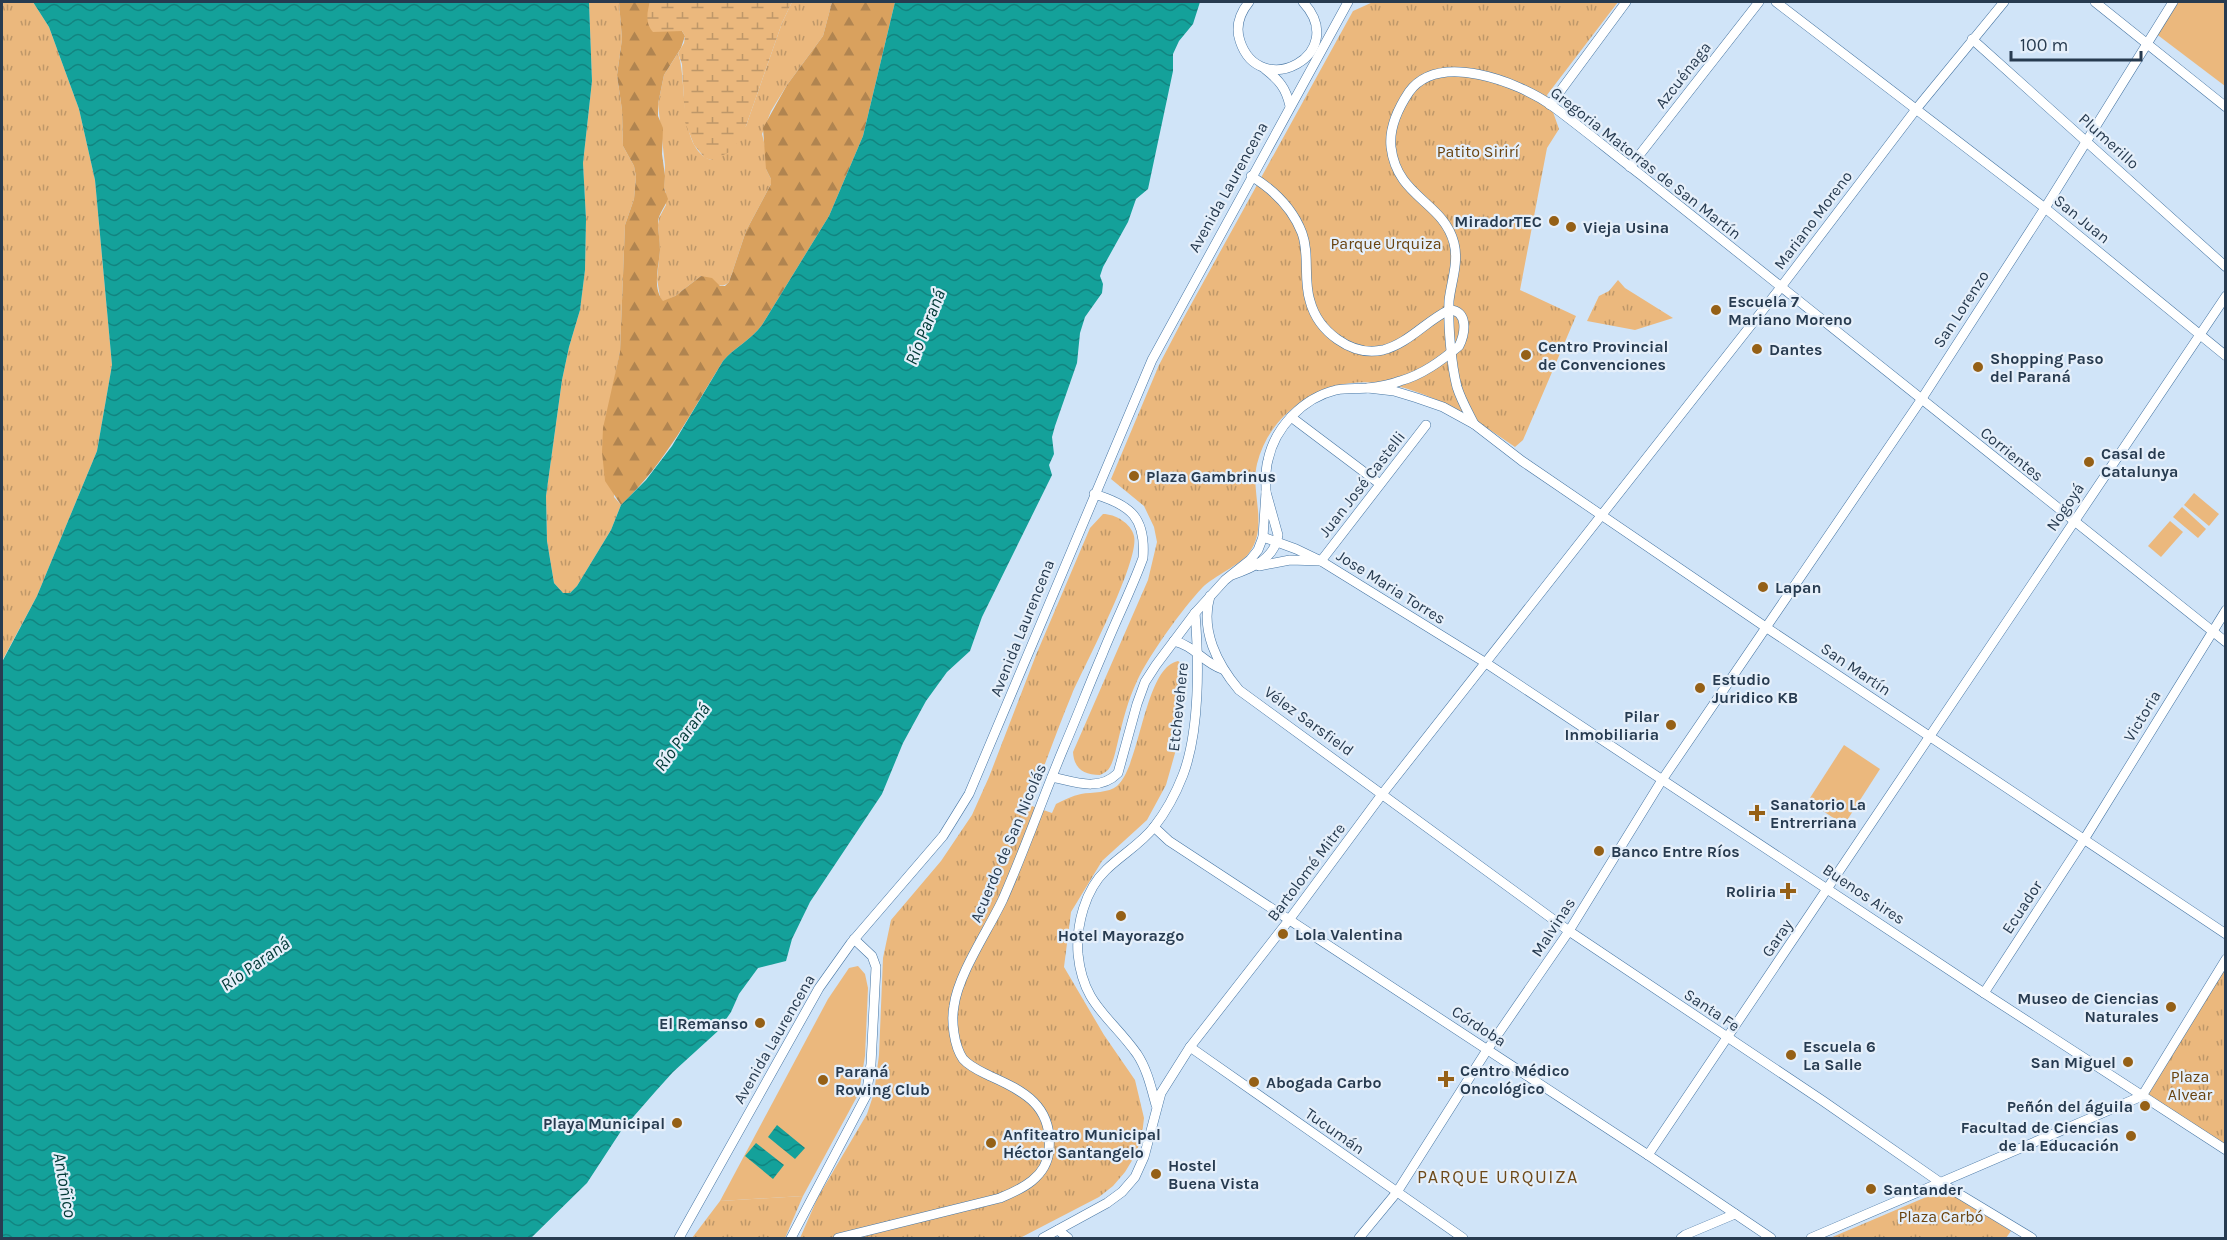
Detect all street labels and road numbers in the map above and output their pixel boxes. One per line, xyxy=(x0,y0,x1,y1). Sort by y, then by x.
street label: Azcuénaga xyxy=(1651,38,1715,112)
street label: Gregoria Matorras de San Martín xyxy=(1547,83,1745,243)
street label: Plumerillo xyxy=(2075,109,2143,173)
street label: Avenida Laurencena xyxy=(1184,118,1272,256)
street label: Mariano Moreno xyxy=(1770,167,1856,273)
street label: San Juan xyxy=(2050,191,2114,247)
street label: San Lorenzo xyxy=(1929,267,1993,351)
street label: Corrientes xyxy=(1977,423,2047,485)
street label: Juan José Castelli xyxy=(1315,427,1409,541)
street label: Nogoyá xyxy=(2042,479,2088,535)
street label: Jose Maria Torres xyxy=(1333,546,1449,628)
street label: Avenida Laurencena xyxy=(986,557,1058,699)
street label: San Martín xyxy=(1817,639,1895,699)
street label: Etchevehere xyxy=(1164,662,1192,752)
street label: Vélez Sarsfield xyxy=(1261,682,1357,760)
street label: Victoria xyxy=(2119,687,2165,745)
street label: Acuerdo de San Nicolás xyxy=(966,761,1050,925)
street label: Bartolomé Mitre xyxy=(1263,819,1349,925)
street label: Buenos Aires xyxy=(1819,860,1909,928)
street label: Ecuador xyxy=(1998,877,2046,937)
street label: Malvinas xyxy=(1527,894,1579,960)
street label: Garay xyxy=(1758,915,1797,960)
street label: Avenida Laurencena xyxy=(729,971,819,1107)
street label: Santa Fe xyxy=(1681,985,1743,1035)
street label: Córdoba xyxy=(1448,1001,1510,1051)
street label: Tucumán xyxy=(1302,1104,1368,1158)

